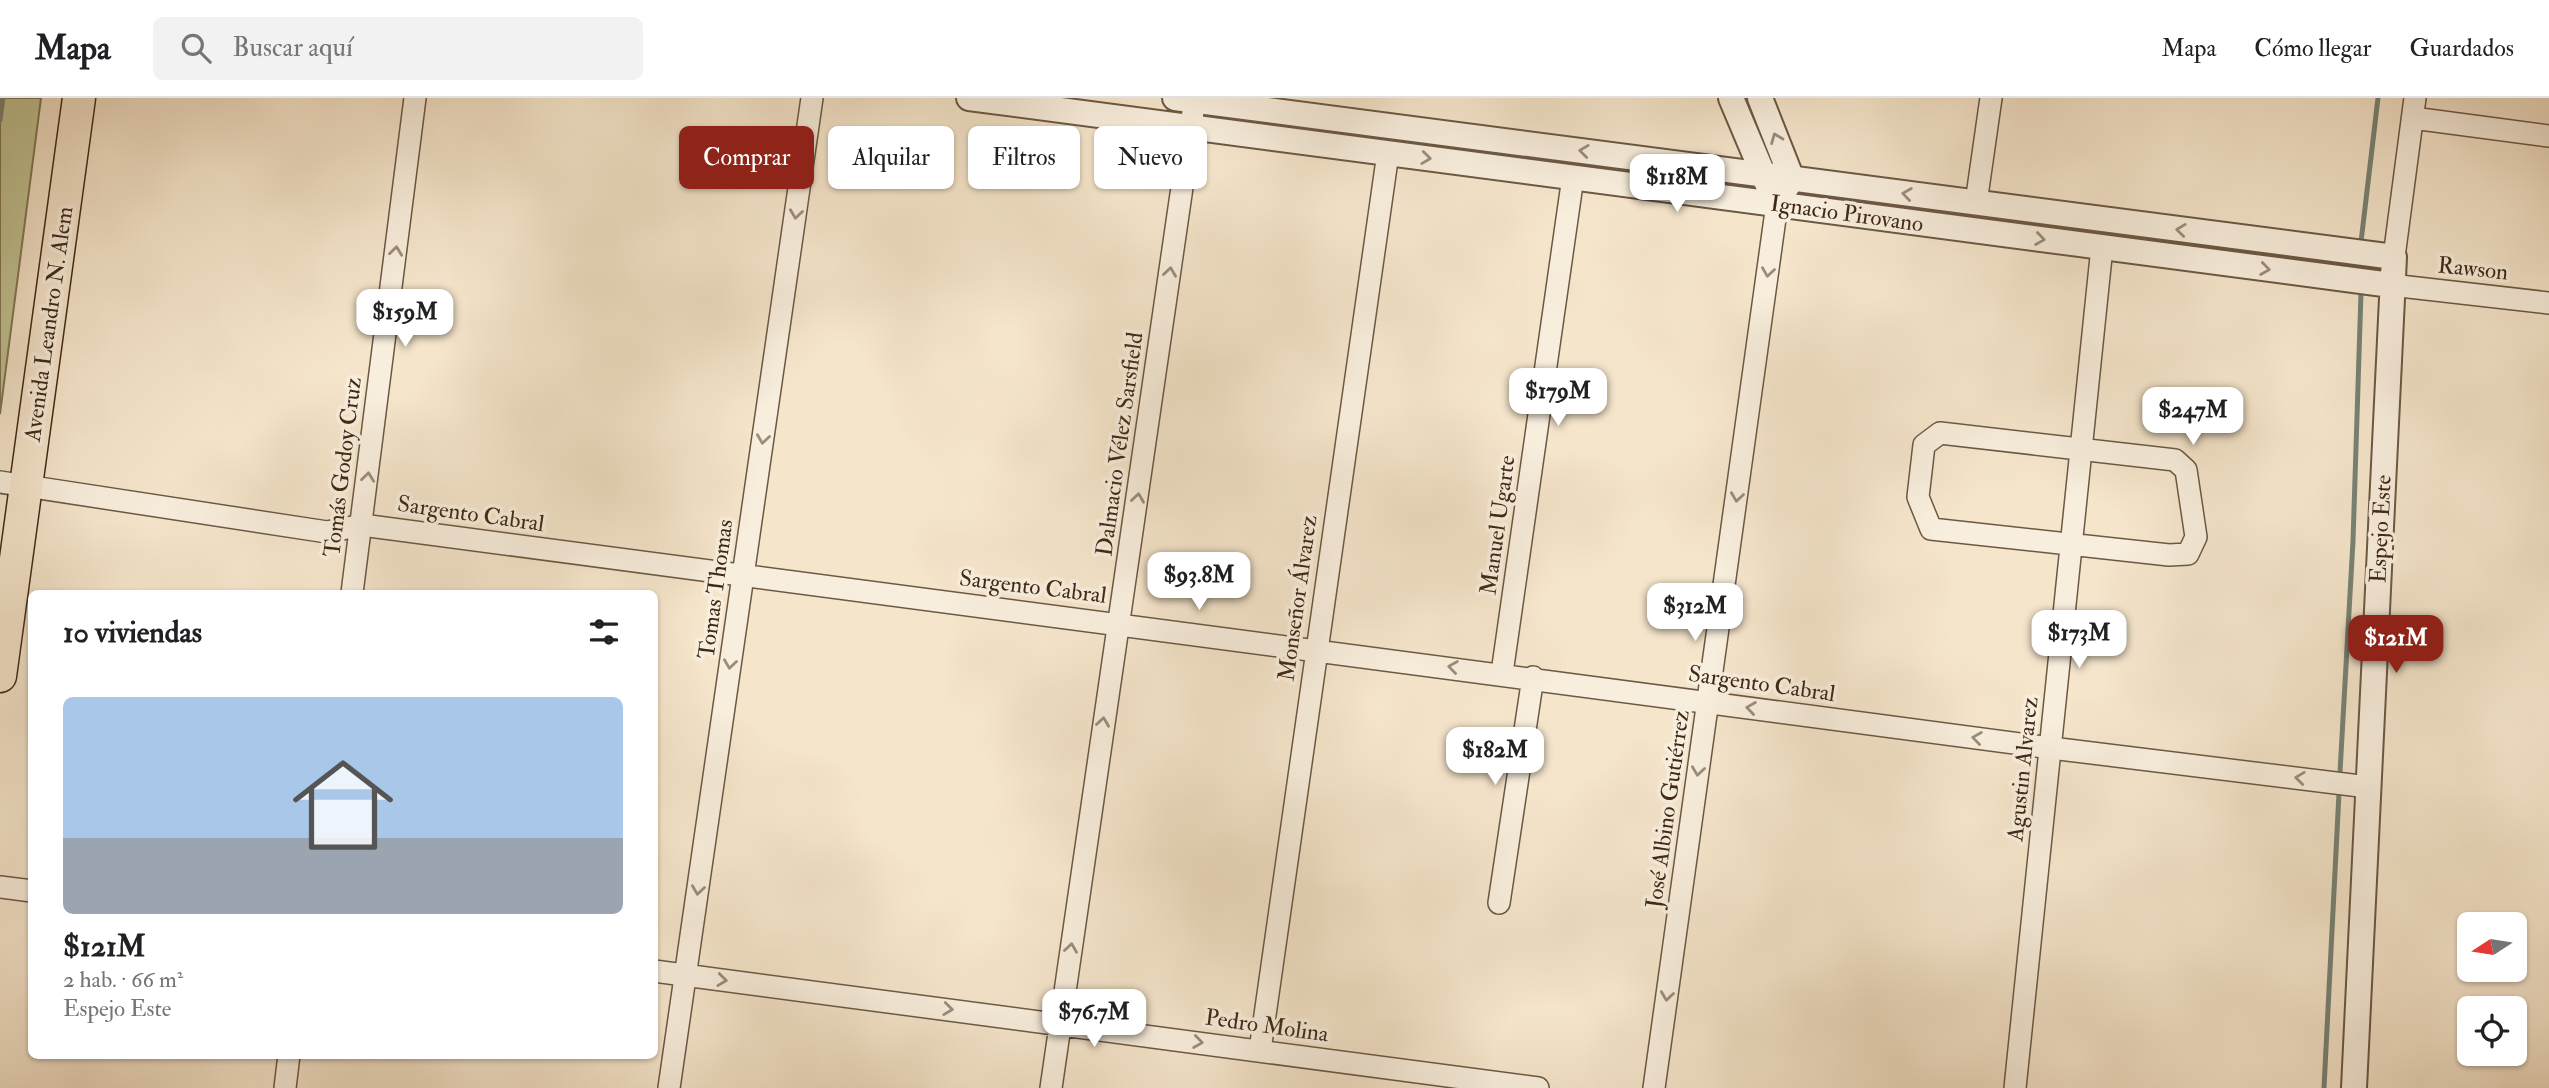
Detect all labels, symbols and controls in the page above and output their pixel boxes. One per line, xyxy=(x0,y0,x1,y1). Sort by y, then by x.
search box xyxy=(153,17,643,80)
text: Mapa xyxy=(35,28,111,69)
icon: search xyxy=(177,29,215,67)
text: Buscar aquí xyxy=(233,32,353,64)
text: Mapa xyxy=(2161,33,2216,64)
text: Cómo llegar xyxy=(2254,33,2371,64)
text: Guardados xyxy=(2409,33,2514,64)
chip: Comprar xyxy=(679,126,814,189)
chip: Alquilar xyxy=(828,126,954,189)
chip: Filtros xyxy=(968,126,1080,189)
chip: Nuevo xyxy=(1094,126,1207,189)
one-way arrow xyxy=(1771,133,1785,145)
one-way arrow xyxy=(1578,144,1590,159)
one-way arrow xyxy=(1420,151,1432,166)
pin: $118M xyxy=(1628,155,1726,214)
text: $118M xyxy=(1646,162,1708,191)
one-way arrow xyxy=(1901,186,1913,201)
street label: Ignacio Pirovano xyxy=(1769,188,1925,239)
street label: Avenida Leandro N. Alem xyxy=(17,204,79,445)
one-way arrow xyxy=(788,208,803,220)
one-way arrow xyxy=(2175,222,2187,237)
one-way arrow xyxy=(2034,231,2046,246)
one-way arrow xyxy=(388,245,403,257)
street label: Rawson xyxy=(2436,250,2510,287)
one-way arrow xyxy=(2260,261,2271,276)
one-way arrow xyxy=(1761,266,1776,278)
one-way arrow xyxy=(1162,267,1177,278)
pin: $159M xyxy=(356,289,454,349)
text: $159M xyxy=(372,297,438,326)
street label: Dalmacio Vélez Sarsfield xyxy=(1089,330,1150,558)
pin: $179M xyxy=(1509,368,1607,428)
street label: Tomás Godoy Cruz xyxy=(317,375,368,559)
text: $179M xyxy=(1525,376,1591,405)
pin: $247M xyxy=(2144,388,2242,447)
text: $247M xyxy=(2158,395,2228,424)
one-way arrow xyxy=(756,433,771,445)
street label: Manuel Ugarte xyxy=(1473,453,1522,597)
one-way arrow xyxy=(360,471,375,483)
street label: Espejo Este xyxy=(2363,474,2399,584)
street label: Sargento Cabral xyxy=(396,489,546,538)
one-way arrow xyxy=(1729,491,1744,503)
one-way arrow xyxy=(1130,492,1145,504)
street label: Monseñor Álvarez xyxy=(1271,513,1324,683)
street label: Tomas Thomas xyxy=(691,517,740,661)
pin: $93.8M xyxy=(1142,552,1256,612)
text: $93.8M xyxy=(1163,560,1235,589)
street label: Sargento Cabral xyxy=(958,563,1108,610)
pin: $312M xyxy=(1646,584,1744,643)
text: $312M xyxy=(1663,591,1727,620)
pin: $173M xyxy=(2030,610,2128,670)
icon: filters xyxy=(585,613,623,651)
text: 10 viviendas xyxy=(63,614,202,651)
pin: $121M xyxy=(2347,616,2445,675)
text: $173M xyxy=(2048,618,2110,647)
text: $121M xyxy=(2364,623,2428,652)
one-way arrow xyxy=(723,658,738,670)
one-way arrow xyxy=(1447,659,1459,674)
street label: Sargento Cabral xyxy=(1687,659,1837,708)
street label: Agustin Alvarez xyxy=(2000,695,2045,844)
one-way arrow xyxy=(1745,701,1757,716)
street label: José Albino Gutiérrez xyxy=(1639,708,1696,911)
one-way arrow xyxy=(1095,717,1110,728)
pin: $182M xyxy=(1446,728,1544,787)
one-way arrow xyxy=(1971,731,1983,746)
text: $182M xyxy=(1462,735,1528,764)
icon: home xyxy=(280,742,406,868)
one-way arrow xyxy=(1691,765,1706,777)
one-way arrow xyxy=(2294,771,2306,786)
one-way arrow xyxy=(691,884,706,895)
north arrow xyxy=(2457,912,2527,982)
map controls xyxy=(2457,912,2527,1066)
text: $121M xyxy=(63,928,146,965)
one-way arrow xyxy=(1063,942,1078,954)
text: 2 hab. · 66 m² xyxy=(63,965,183,994)
one-way arrow xyxy=(716,972,728,987)
pin: $76.7M xyxy=(1037,990,1151,1049)
one-way arrow xyxy=(1659,990,1674,1002)
text: Espejo Este xyxy=(63,994,171,1023)
button: locate xyxy=(2457,996,2527,1066)
text: $76.7M xyxy=(1058,997,1130,1026)
one-way arrow xyxy=(942,1001,954,1016)
street label: Pedro Molina xyxy=(1203,1002,1331,1049)
one-way arrow xyxy=(1192,1034,1204,1049)

